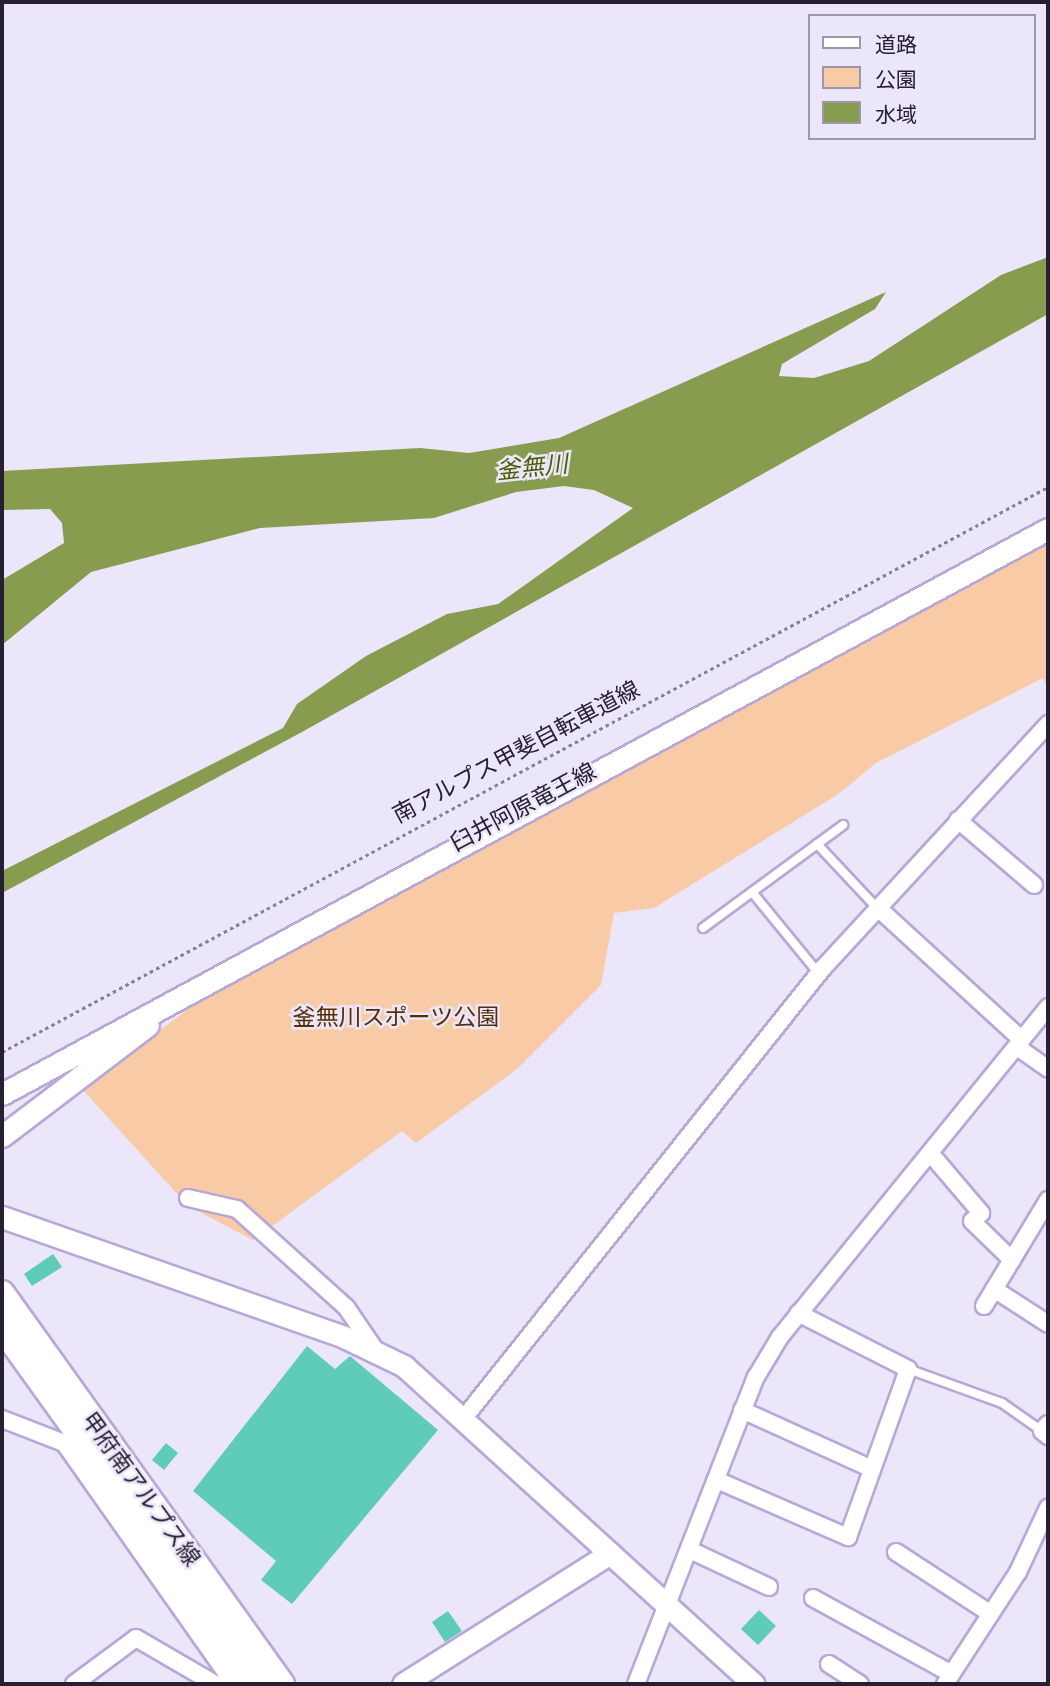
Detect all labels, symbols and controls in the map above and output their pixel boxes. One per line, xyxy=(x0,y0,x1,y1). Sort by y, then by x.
legend xyxy=(808,14,1036,140)
text: 道路 xyxy=(875,31,917,58)
text: 公園 xyxy=(875,66,917,93)
text: 水域 xyxy=(875,101,917,128)
water label: 釜無川 xyxy=(495,449,569,485)
street label: 南アルプス甲斐自転車道線 xyxy=(388,675,644,829)
street label: 臼井阿原竜王線 xyxy=(445,757,601,857)
park label: 釜無川スポーツ公園 xyxy=(293,1003,499,1031)
street label: 甲府南アルプス線 xyxy=(76,1406,206,1572)

